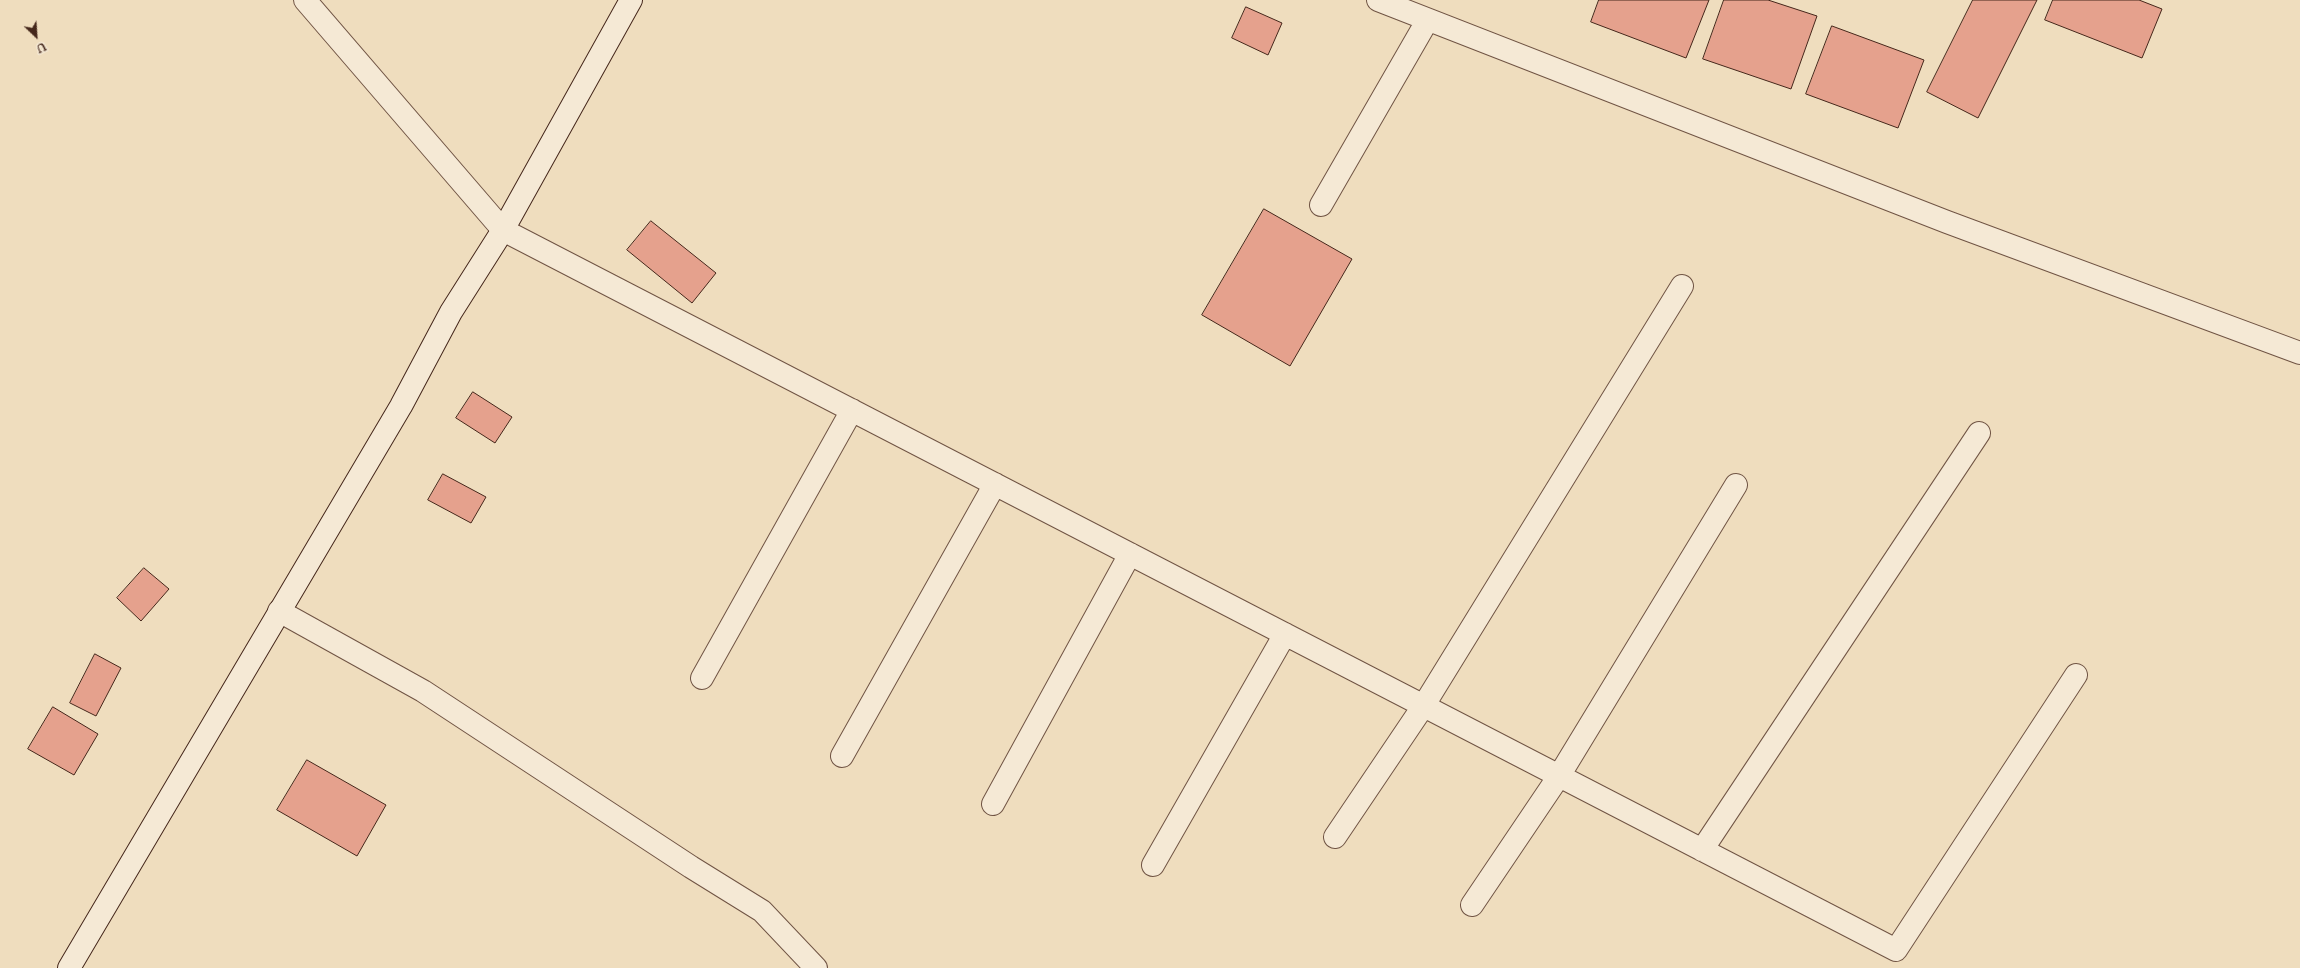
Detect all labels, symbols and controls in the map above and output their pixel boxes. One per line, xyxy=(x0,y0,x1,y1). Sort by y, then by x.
north arrow xyxy=(16,16,56,56)
text: U xyxy=(34,39,48,55)

